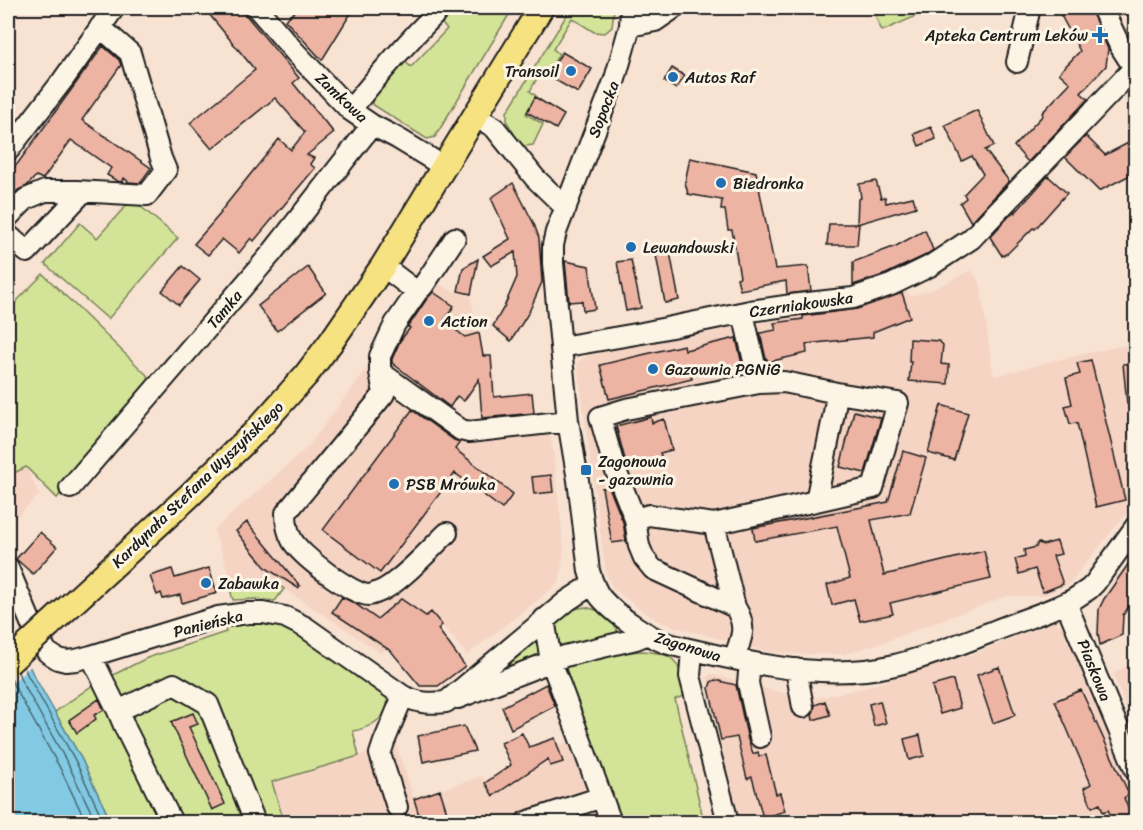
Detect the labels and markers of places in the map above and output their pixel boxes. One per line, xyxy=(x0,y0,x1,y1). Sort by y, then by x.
place label: Apteka Centrum Leków xyxy=(924,21,1088,50)
marker: Apteka Centrum Leków xyxy=(1093,28,1107,42)
place label: Transoil xyxy=(505,57,559,86)
place label: Autos Raf xyxy=(684,63,757,92)
marker: Transoil xyxy=(564,64,578,78)
marker: Autos Raf xyxy=(666,70,680,84)
place label: Biedronka xyxy=(733,169,804,198)
marker: Biedronka xyxy=(714,176,728,190)
place label: Lewandowski xyxy=(643,233,735,262)
marker: Lewandowski xyxy=(624,240,638,254)
place label: Action xyxy=(440,307,488,336)
marker: Action xyxy=(422,314,436,328)
place label: Gazownia PGNiG xyxy=(665,355,780,384)
marker: Gazownia PGNiG xyxy=(646,362,660,376)
place label: Zagonowa - gazownia xyxy=(598,447,674,494)
marker: Zagonowa - gazownia xyxy=(579,463,593,477)
place label: PSB Mrówka xyxy=(406,470,496,499)
marker: PSB Mrówka xyxy=(387,477,401,491)
place label: Zabawka xyxy=(218,569,279,598)
marker: Zabawka xyxy=(199,576,213,590)

